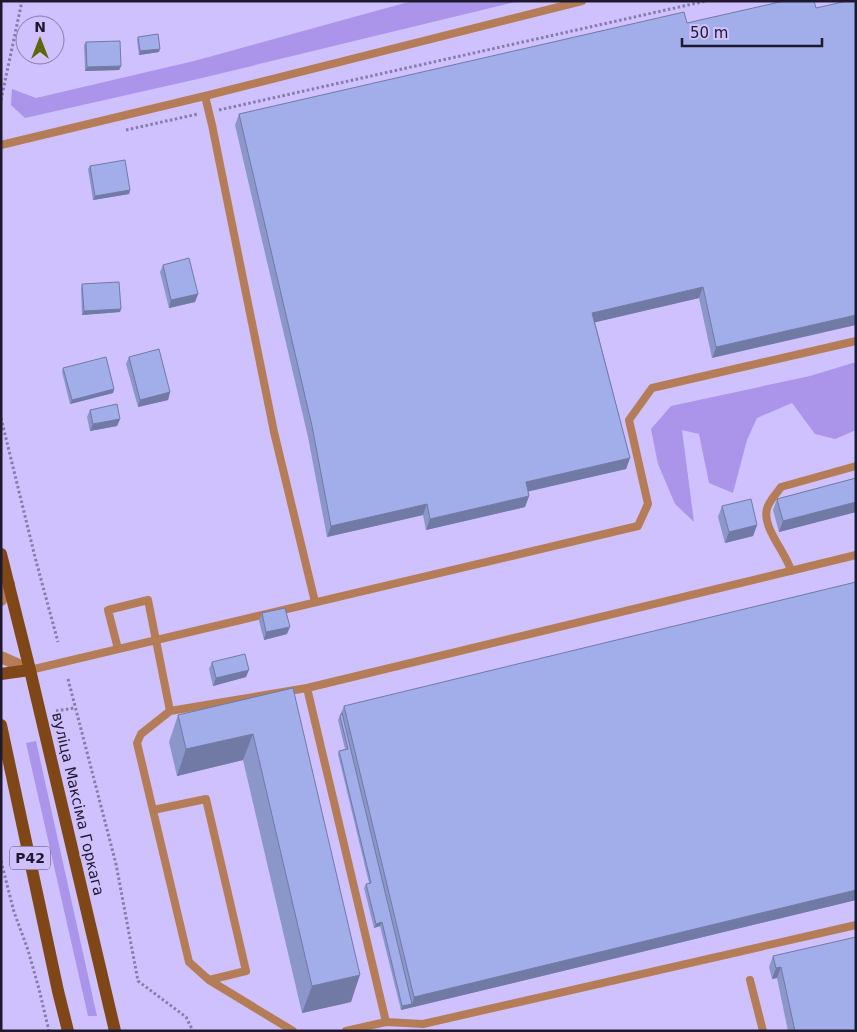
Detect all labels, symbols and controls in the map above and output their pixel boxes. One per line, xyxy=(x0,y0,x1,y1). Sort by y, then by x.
north arrow xyxy=(15,15,65,65)
scale bar xyxy=(682,15,822,47)
text: N xyxy=(34,19,46,35)
text: 50 m xyxy=(690,24,728,42)
street label: вуліца Максіма Горкага xyxy=(48,711,108,897)
road number: Р42 xyxy=(10,846,50,870)

